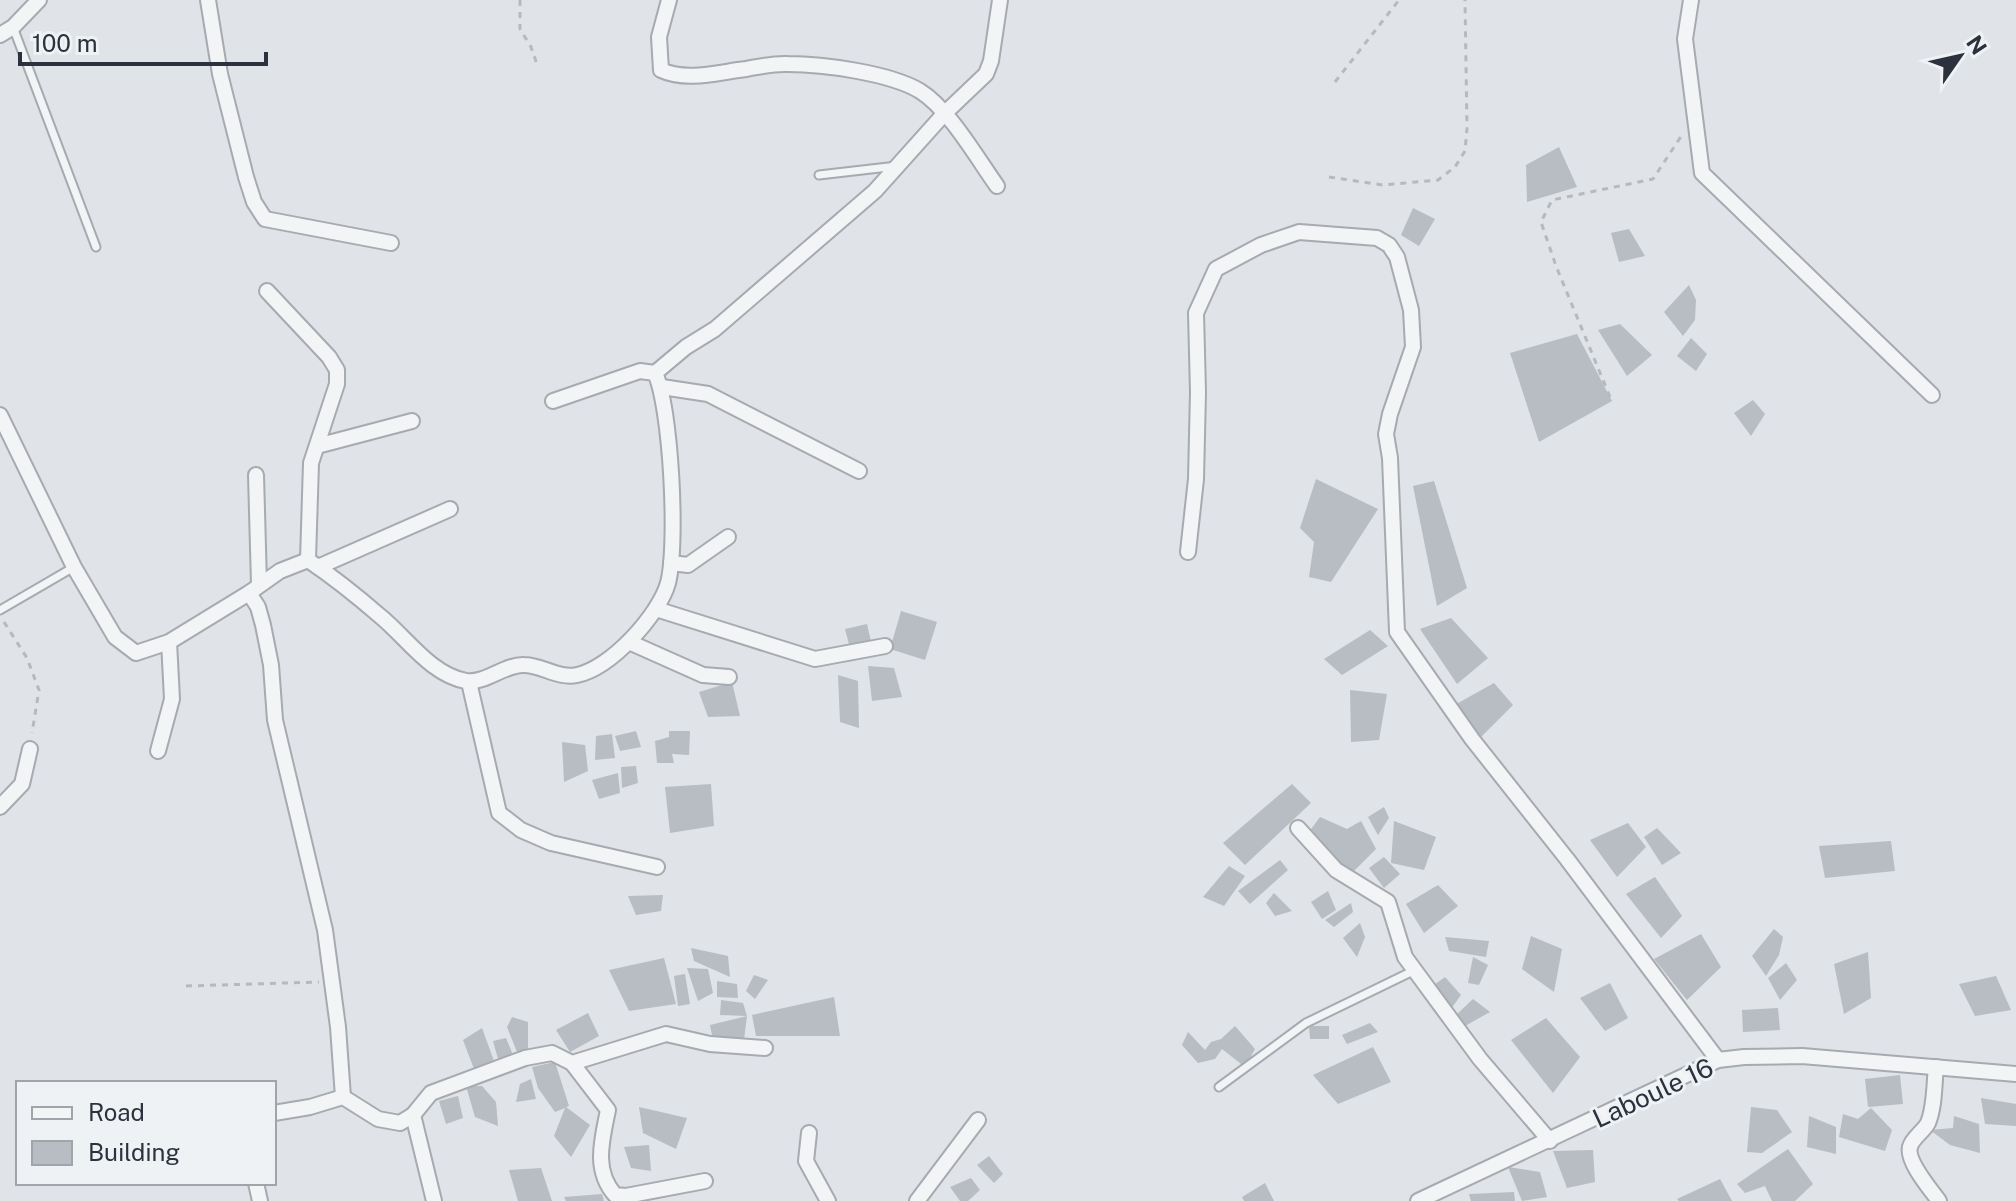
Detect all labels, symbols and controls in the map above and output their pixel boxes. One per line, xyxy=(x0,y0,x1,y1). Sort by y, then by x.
scale bar xyxy=(20,16,266,66)
north arrow xyxy=(1920,16,2000,96)
text: 100 m xyxy=(32,29,98,57)
text: N xyxy=(1961,30,1992,59)
street label: Laboule 16 xyxy=(1588,1051,1718,1134)
legend xyxy=(16,1081,276,1185)
text: Road xyxy=(88,1098,145,1126)
text: Building xyxy=(88,1138,180,1166)

